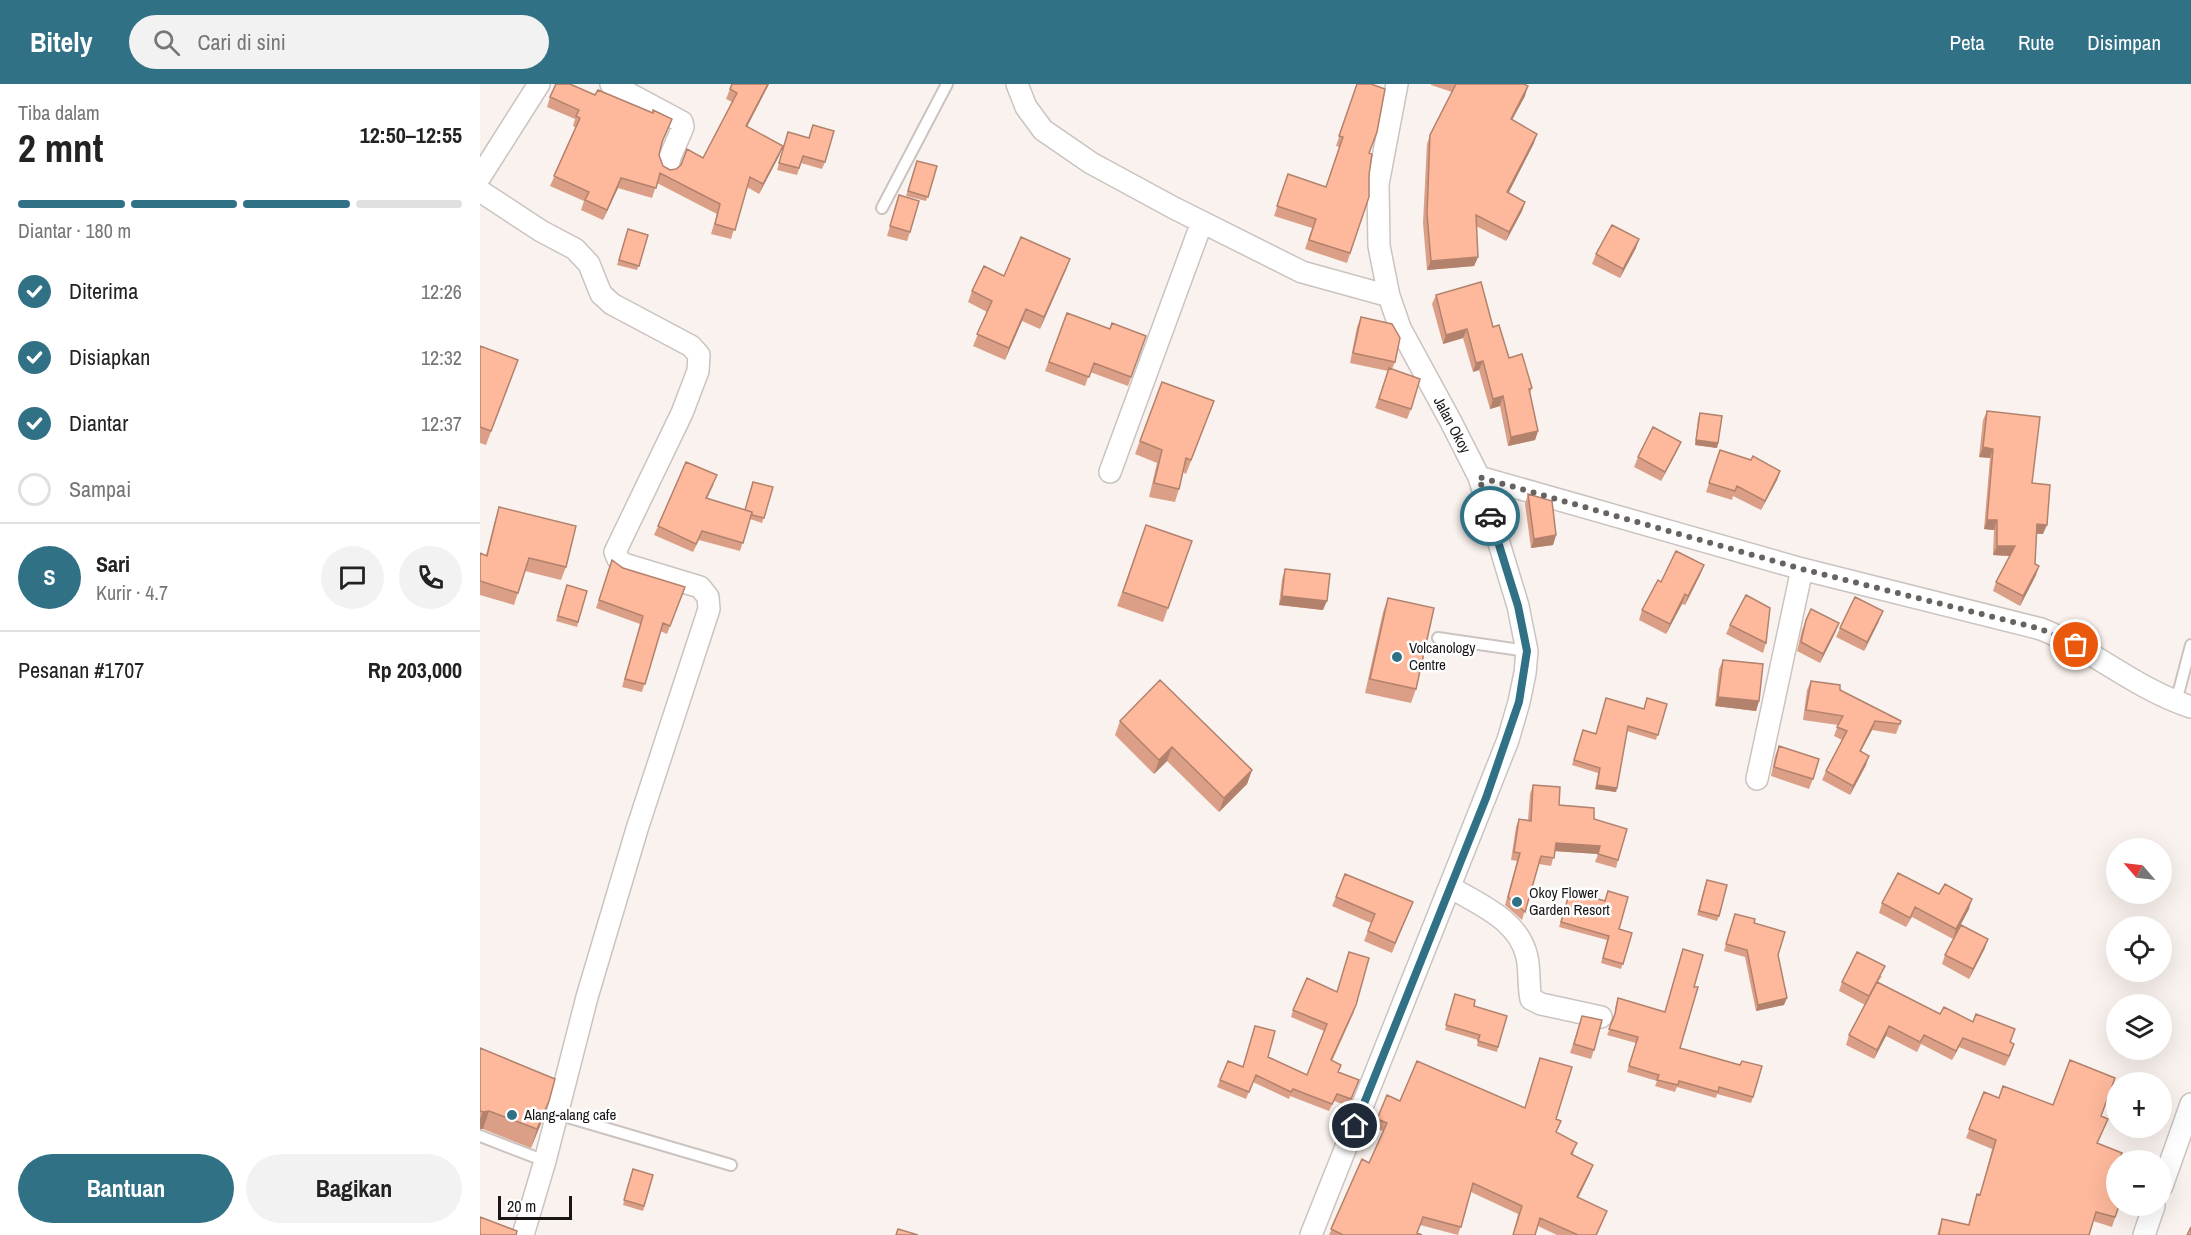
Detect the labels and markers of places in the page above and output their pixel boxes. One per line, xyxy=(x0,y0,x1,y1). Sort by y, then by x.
pin xyxy=(2050,619,2101,670)
place label: Volcanology Centre xyxy=(1409,637,1476,675)
marker: Volcanology Centre xyxy=(1390,650,1404,664)
place label: Okoy Flower Garden Resort xyxy=(1529,882,1610,920)
marker: Okoy Flower Garden Resort xyxy=(1510,895,1524,909)
pin xyxy=(1329,1100,1380,1151)
place label: Alang-alang cafe xyxy=(523,1104,616,1125)
marker: Alang-alang cafe xyxy=(505,1108,519,1122)

